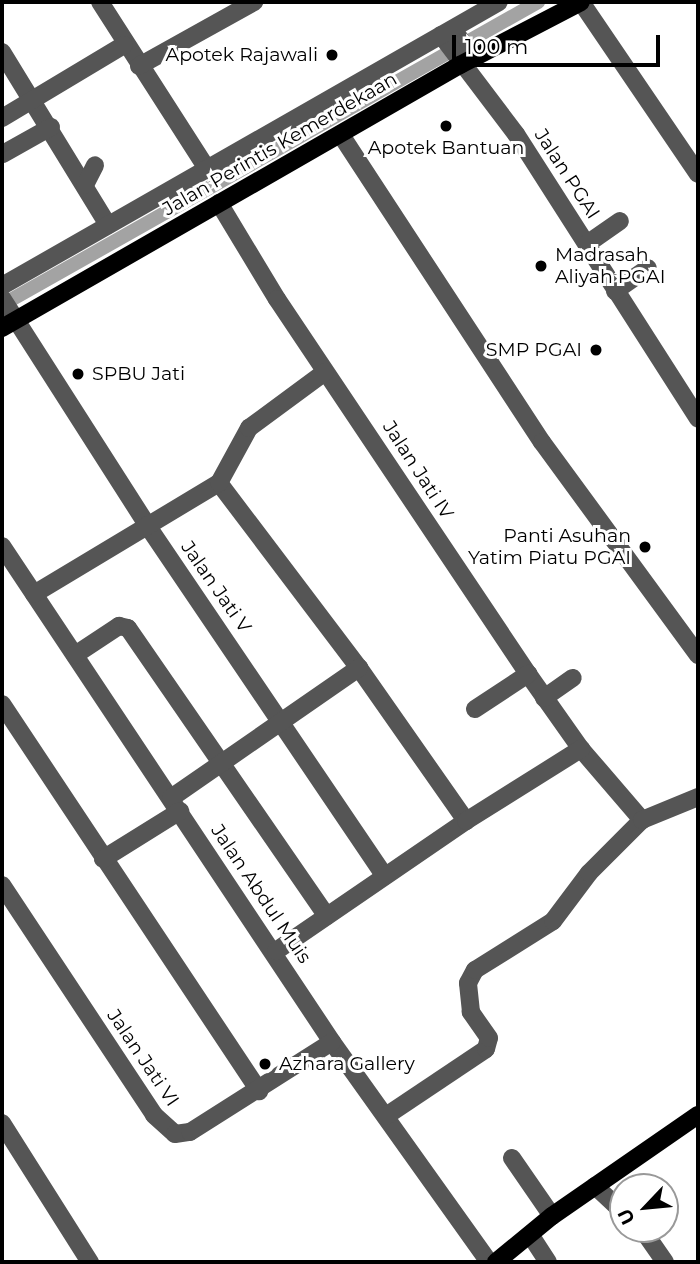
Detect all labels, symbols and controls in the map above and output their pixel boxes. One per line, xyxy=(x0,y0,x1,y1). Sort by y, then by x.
scale bar xyxy=(455,21,663,65)
text: 100 m xyxy=(465,34,528,59)
place label: Apotek Rajawali xyxy=(166,44,318,66)
marker: Apotek Rajawali xyxy=(324,47,340,63)
street label: Jalan Perintis Kemerdekaan xyxy=(159,67,401,221)
marker: Apotek Bantuan xyxy=(438,118,454,134)
street label: Jalan PGAI xyxy=(530,125,604,223)
place label: Apotek Bantuan xyxy=(368,137,524,159)
place label: Madrasah Aliyah PGAI xyxy=(555,244,665,288)
marker: Madrasah Aliyah PGAI xyxy=(533,258,549,274)
place label: SMP PGAI xyxy=(486,339,582,361)
marker: SMP PGAI xyxy=(588,342,604,358)
place label: SPBU Jati xyxy=(92,363,185,385)
marker: SPBU Jati xyxy=(70,366,86,382)
street label: Jalan Jati IV xyxy=(378,417,458,523)
place label: Panti Asuhan Yatim Piatu PGAI xyxy=(468,525,631,569)
street label: Jalan Jati V xyxy=(176,537,256,637)
marker: Panti Asuhan Yatim Piatu PGAI xyxy=(637,539,653,555)
street label: Jalan Abdul Muis xyxy=(206,820,316,968)
street label: Jalan Jati VI xyxy=(102,1005,184,1111)
place label: Azhara Gallery xyxy=(279,1053,415,1075)
marker: Azhara Gallery xyxy=(257,1056,273,1072)
north arrow xyxy=(609,1173,679,1243)
text: U xyxy=(613,1205,640,1228)

